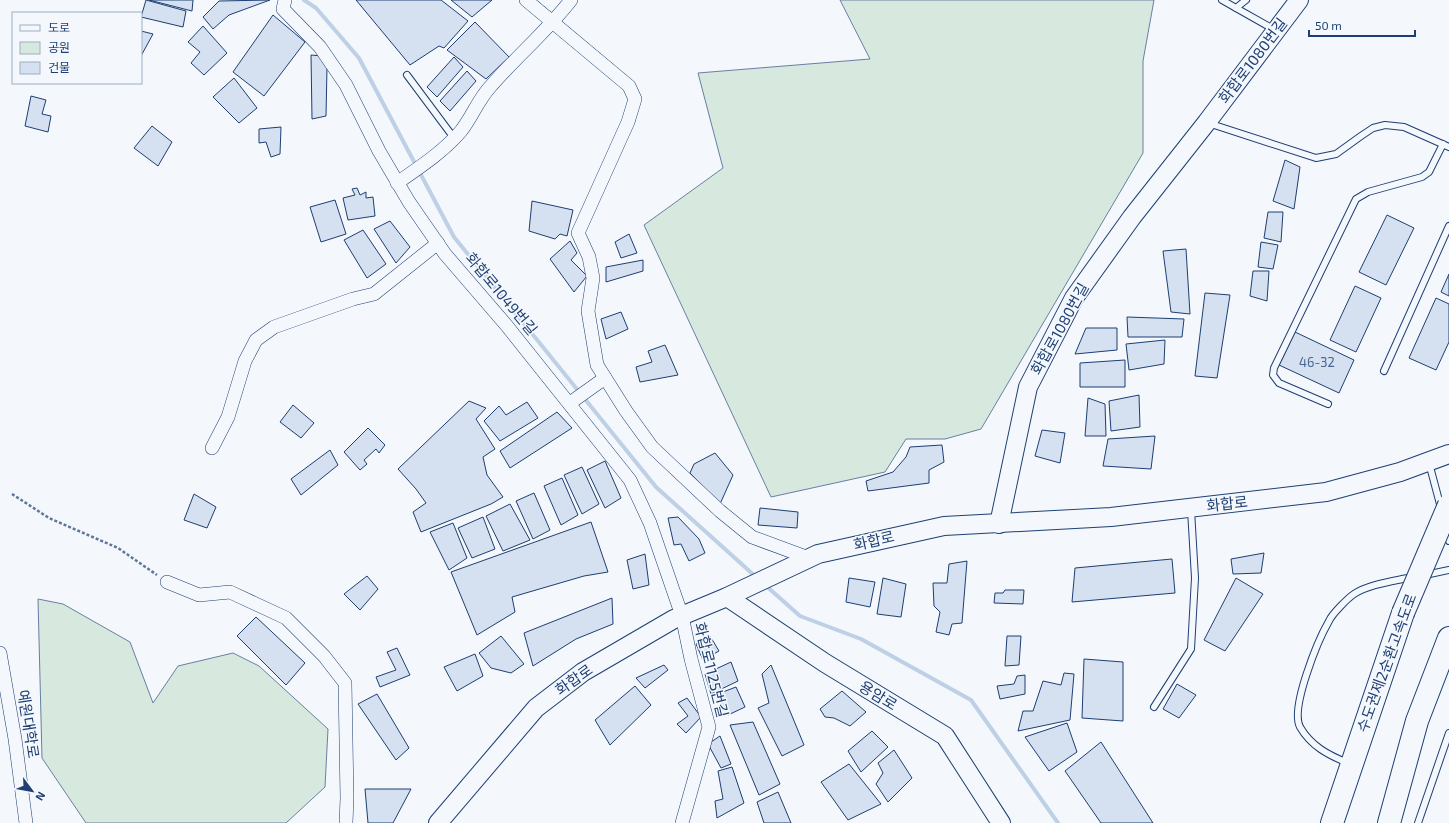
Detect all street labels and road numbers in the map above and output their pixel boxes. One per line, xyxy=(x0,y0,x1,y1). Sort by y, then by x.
street label: 화합로1080번길 xyxy=(1214,14,1290,107)
street label: 화합로1049번길 xyxy=(462,249,541,338)
street label: 화합로1080번길 xyxy=(1026,279,1092,378)
street label: 화합로 xyxy=(1205,492,1248,514)
street label: 화합로 xyxy=(852,527,896,553)
street label: 수도권제2순환고속도로 xyxy=(1353,591,1420,735)
street label: 화합로1125번길 xyxy=(691,620,732,719)
street label: 화합로 xyxy=(551,660,596,698)
street label: 용암로 xyxy=(856,677,901,714)
street label: 예원대학로 xyxy=(15,688,43,759)

